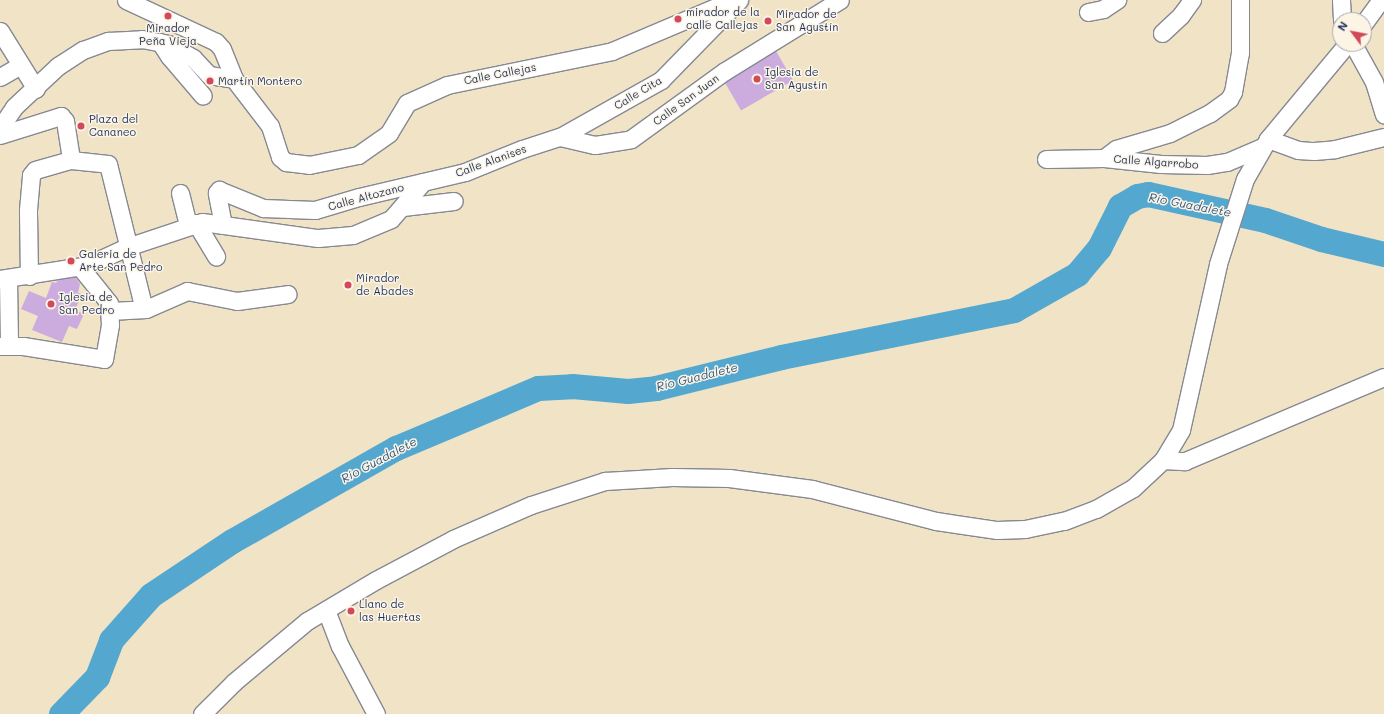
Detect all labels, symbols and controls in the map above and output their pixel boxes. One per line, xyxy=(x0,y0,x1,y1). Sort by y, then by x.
place label: mirador de la calle Callejas xyxy=(686,6,760,32)
place label: Mirador de San Agustín xyxy=(776,8,838,34)
marker: Mirador Peña Vieja xyxy=(163,11,173,21)
north arrow xyxy=(1332,12,1372,52)
marker: mirador de la calle Callejas xyxy=(673,14,683,24)
marker: Mirador de San Agustín xyxy=(763,16,773,26)
text: N xyxy=(1334,18,1351,33)
place label: Mirador Peña Vieja xyxy=(139,22,197,48)
street label: Calle Callejas xyxy=(463,61,537,87)
place label: Iglesia de San Agustín xyxy=(765,66,827,92)
street label: Calle San Juan xyxy=(650,72,722,128)
place label: Martín Montero xyxy=(218,74,302,88)
street label: Calle Cita xyxy=(612,74,664,112)
marker: Iglesia de San Agustín xyxy=(752,74,762,84)
marker: Martín Montero xyxy=(205,76,215,86)
place label: Plaza del Cananeo xyxy=(89,113,138,139)
marker: Plaza del Cananeo xyxy=(76,121,86,131)
street label: Calle Alanises xyxy=(454,142,528,180)
street label: Calle Algarrobo xyxy=(1113,152,1199,172)
street label: Calle Altozano xyxy=(327,181,405,213)
water label: Río Guadalete xyxy=(1148,190,1232,220)
place label: Galeria de Arte San Pedro xyxy=(79,248,163,274)
marker: Galeria de Arte San Pedro xyxy=(66,256,76,266)
place label: Mirador de Abades xyxy=(356,272,414,298)
marker: Mirador de Abades xyxy=(343,280,353,290)
place label: Iglesia de San Pedro xyxy=(59,291,114,317)
marker: Iglesia de San Pedro xyxy=(46,299,56,309)
water label: Río Guadalete xyxy=(655,360,739,394)
water label: Río Guadalete xyxy=(339,434,419,486)
place label: Llano de las Huertas xyxy=(359,598,421,624)
marker: Llano de las Huertas xyxy=(346,606,356,616)

